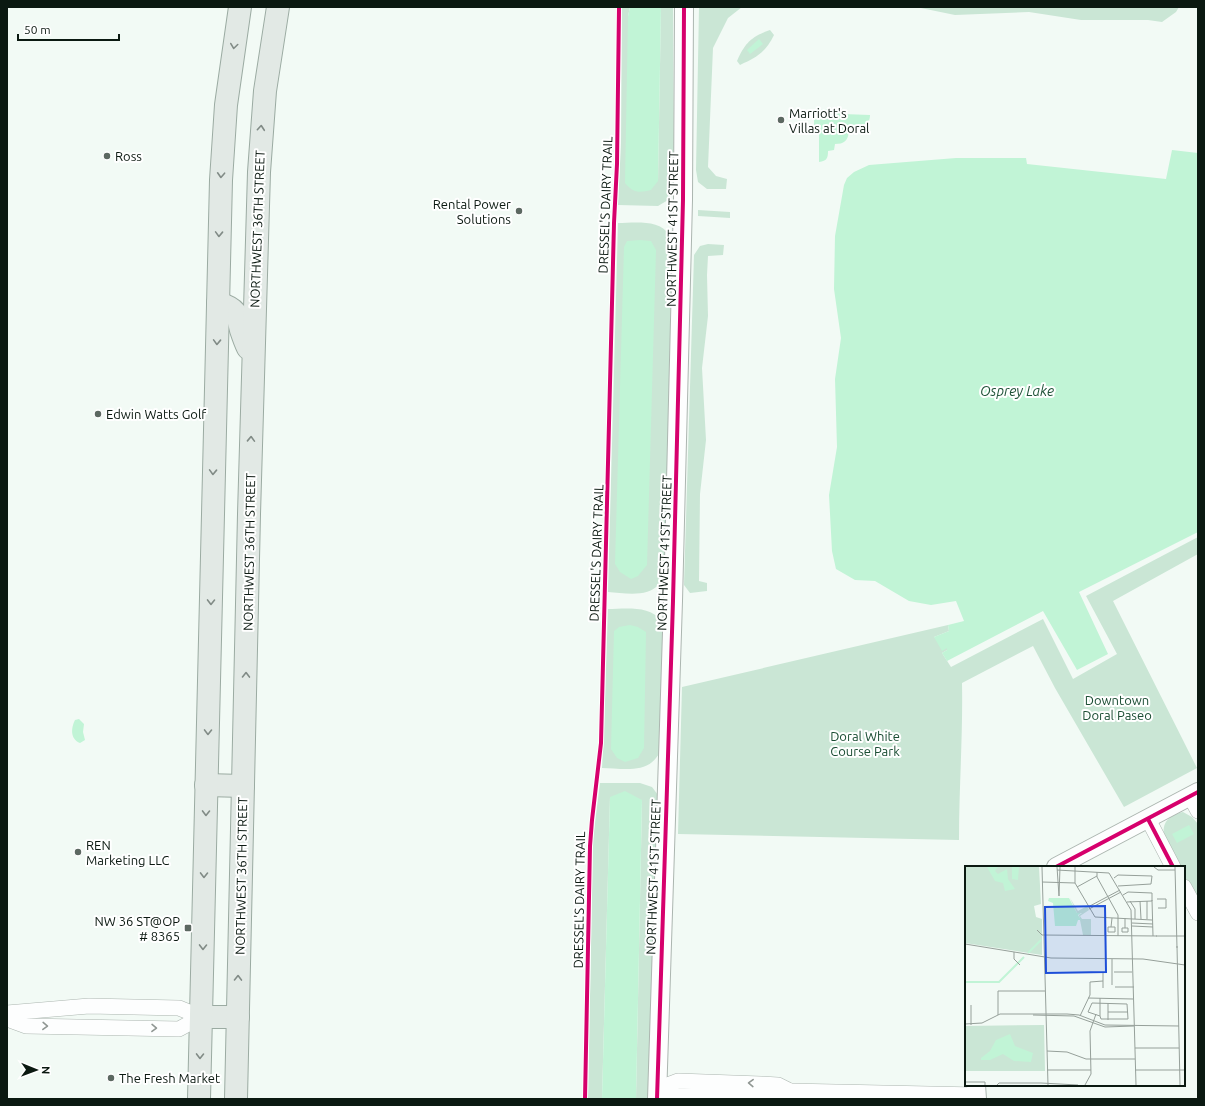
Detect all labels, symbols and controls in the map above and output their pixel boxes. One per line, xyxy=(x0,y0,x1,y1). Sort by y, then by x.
scale bar xyxy=(18,16,119,42)
text: 50 m xyxy=(24,23,51,36)
one-way arrow xyxy=(230,42,239,49)
place label: Marriott's Villas at Doral xyxy=(789,106,870,135)
marker: Marriott's Villas at Doral xyxy=(776,115,786,125)
one-way arrow xyxy=(257,125,266,131)
street label: DRESSEL'S DAIRY TRAIL xyxy=(596,136,614,274)
place label: Ross xyxy=(115,149,142,163)
street label: NORTHWEST 36TH STREET xyxy=(247,150,267,308)
marker: Ross xyxy=(102,151,112,161)
street label: NORTHWEST 41ST STREET xyxy=(664,151,680,307)
one-way arrow xyxy=(217,172,225,178)
place label: Rental Power Solutions xyxy=(433,197,511,226)
marker: Rental Power Solutions xyxy=(514,206,524,216)
one-way arrow xyxy=(215,231,224,237)
one-way arrow xyxy=(212,339,221,345)
water label: Osprey Lake xyxy=(980,383,1054,399)
place label: Edwin Watts Golf xyxy=(106,407,206,421)
marker: Edwin Watts Golf xyxy=(93,409,103,419)
one-way arrow xyxy=(247,436,255,442)
one-way arrow xyxy=(209,469,217,475)
street label: NORTHWEST 36TH STREET xyxy=(241,473,257,631)
street label: NORTHWEST 41ST STREET xyxy=(654,475,674,631)
street label: DRESSEL'S DAIRY TRAIL xyxy=(587,484,605,622)
one-way arrow xyxy=(206,599,215,605)
one-way arrow xyxy=(242,672,250,678)
park label: Downtown Doral Paseo xyxy=(1082,693,1152,722)
one-way arrow xyxy=(203,729,212,735)
park label: Doral White Course Park xyxy=(830,729,900,758)
street label: NORTHWEST 36TH STREET xyxy=(233,797,249,955)
street label: NORTHWEST 41ST STREET xyxy=(643,799,663,955)
one-way arrow xyxy=(202,810,210,816)
street label: DRESSEL'S DAIRY TRAIL xyxy=(571,831,587,969)
place label: REN Marketing LLC xyxy=(86,838,169,867)
marker: REN Marketing LLC xyxy=(73,847,83,857)
inset map xyxy=(965,866,1185,1086)
one-way arrow xyxy=(200,872,208,878)
place label: NW 36 ST@OP # 8365 xyxy=(94,914,180,943)
marker: NW 36 ST@OP # 8365 xyxy=(183,923,193,933)
one-way arrow xyxy=(198,944,207,950)
one-way arrow xyxy=(234,975,243,981)
one-way arrow xyxy=(42,1022,48,1030)
one-way arrow xyxy=(151,1024,157,1032)
north arrow xyxy=(16,1050,56,1090)
one-way arrow xyxy=(196,1053,204,1059)
text: N xyxy=(40,1066,52,1074)
place label: The Fresh Market xyxy=(119,1071,220,1085)
marker: The Fresh Market xyxy=(106,1073,116,1083)
one-way arrow xyxy=(748,1079,754,1088)

